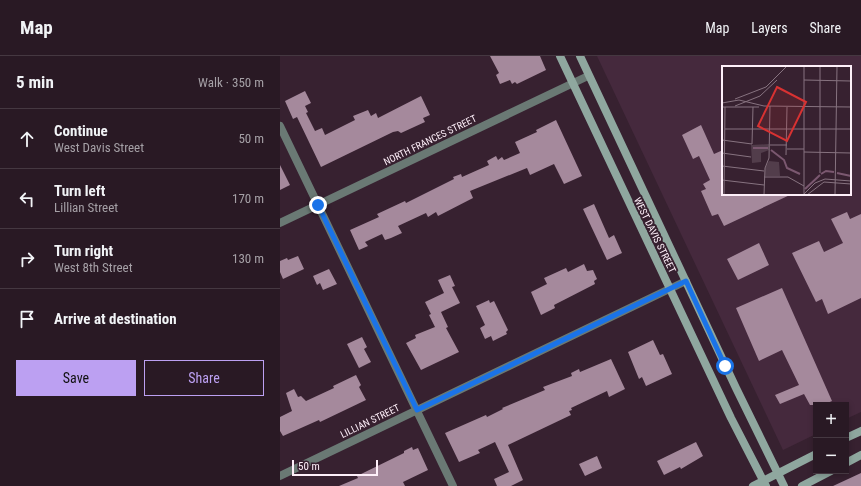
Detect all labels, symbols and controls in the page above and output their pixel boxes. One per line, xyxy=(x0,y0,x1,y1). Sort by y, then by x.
text: Map xyxy=(20,16,53,39)
text: Map xyxy=(705,20,729,36)
text: Layers xyxy=(751,20,788,36)
text: Share xyxy=(810,20,841,36)
inset map xyxy=(722,66,851,195)
text: 5 min xyxy=(16,72,54,92)
text: Walk · 350 m xyxy=(198,75,264,90)
street label: NORTH FRANCES STREET xyxy=(382,113,478,167)
text: Continue xyxy=(54,122,108,140)
icon: ahead xyxy=(16,128,38,150)
text: 50 m xyxy=(238,131,264,146)
text: West Davis Street xyxy=(54,140,144,155)
text: Turn left xyxy=(54,182,105,200)
icon: left xyxy=(16,188,38,210)
text: 170 m xyxy=(232,191,264,206)
street label: WEST DAVIS STREET xyxy=(632,195,678,275)
route end xyxy=(309,196,327,214)
text: Lillian Street xyxy=(54,200,118,215)
text: Turn right xyxy=(54,242,113,260)
icon: right xyxy=(16,248,38,270)
text: 130 m xyxy=(232,251,264,266)
text: West 8th Street xyxy=(54,260,133,275)
icon: arrive xyxy=(16,308,38,330)
text: Arrive at destination xyxy=(54,310,177,328)
route start xyxy=(716,357,734,375)
button: Save xyxy=(16,360,136,396)
button: Share xyxy=(144,360,264,396)
street label: LILLIAN STREET xyxy=(339,402,401,440)
map controls xyxy=(813,402,849,474)
button: + xyxy=(813,402,849,438)
button: − xyxy=(813,438,849,474)
scale bar xyxy=(292,458,378,477)
text: 50 m xyxy=(298,460,320,473)

